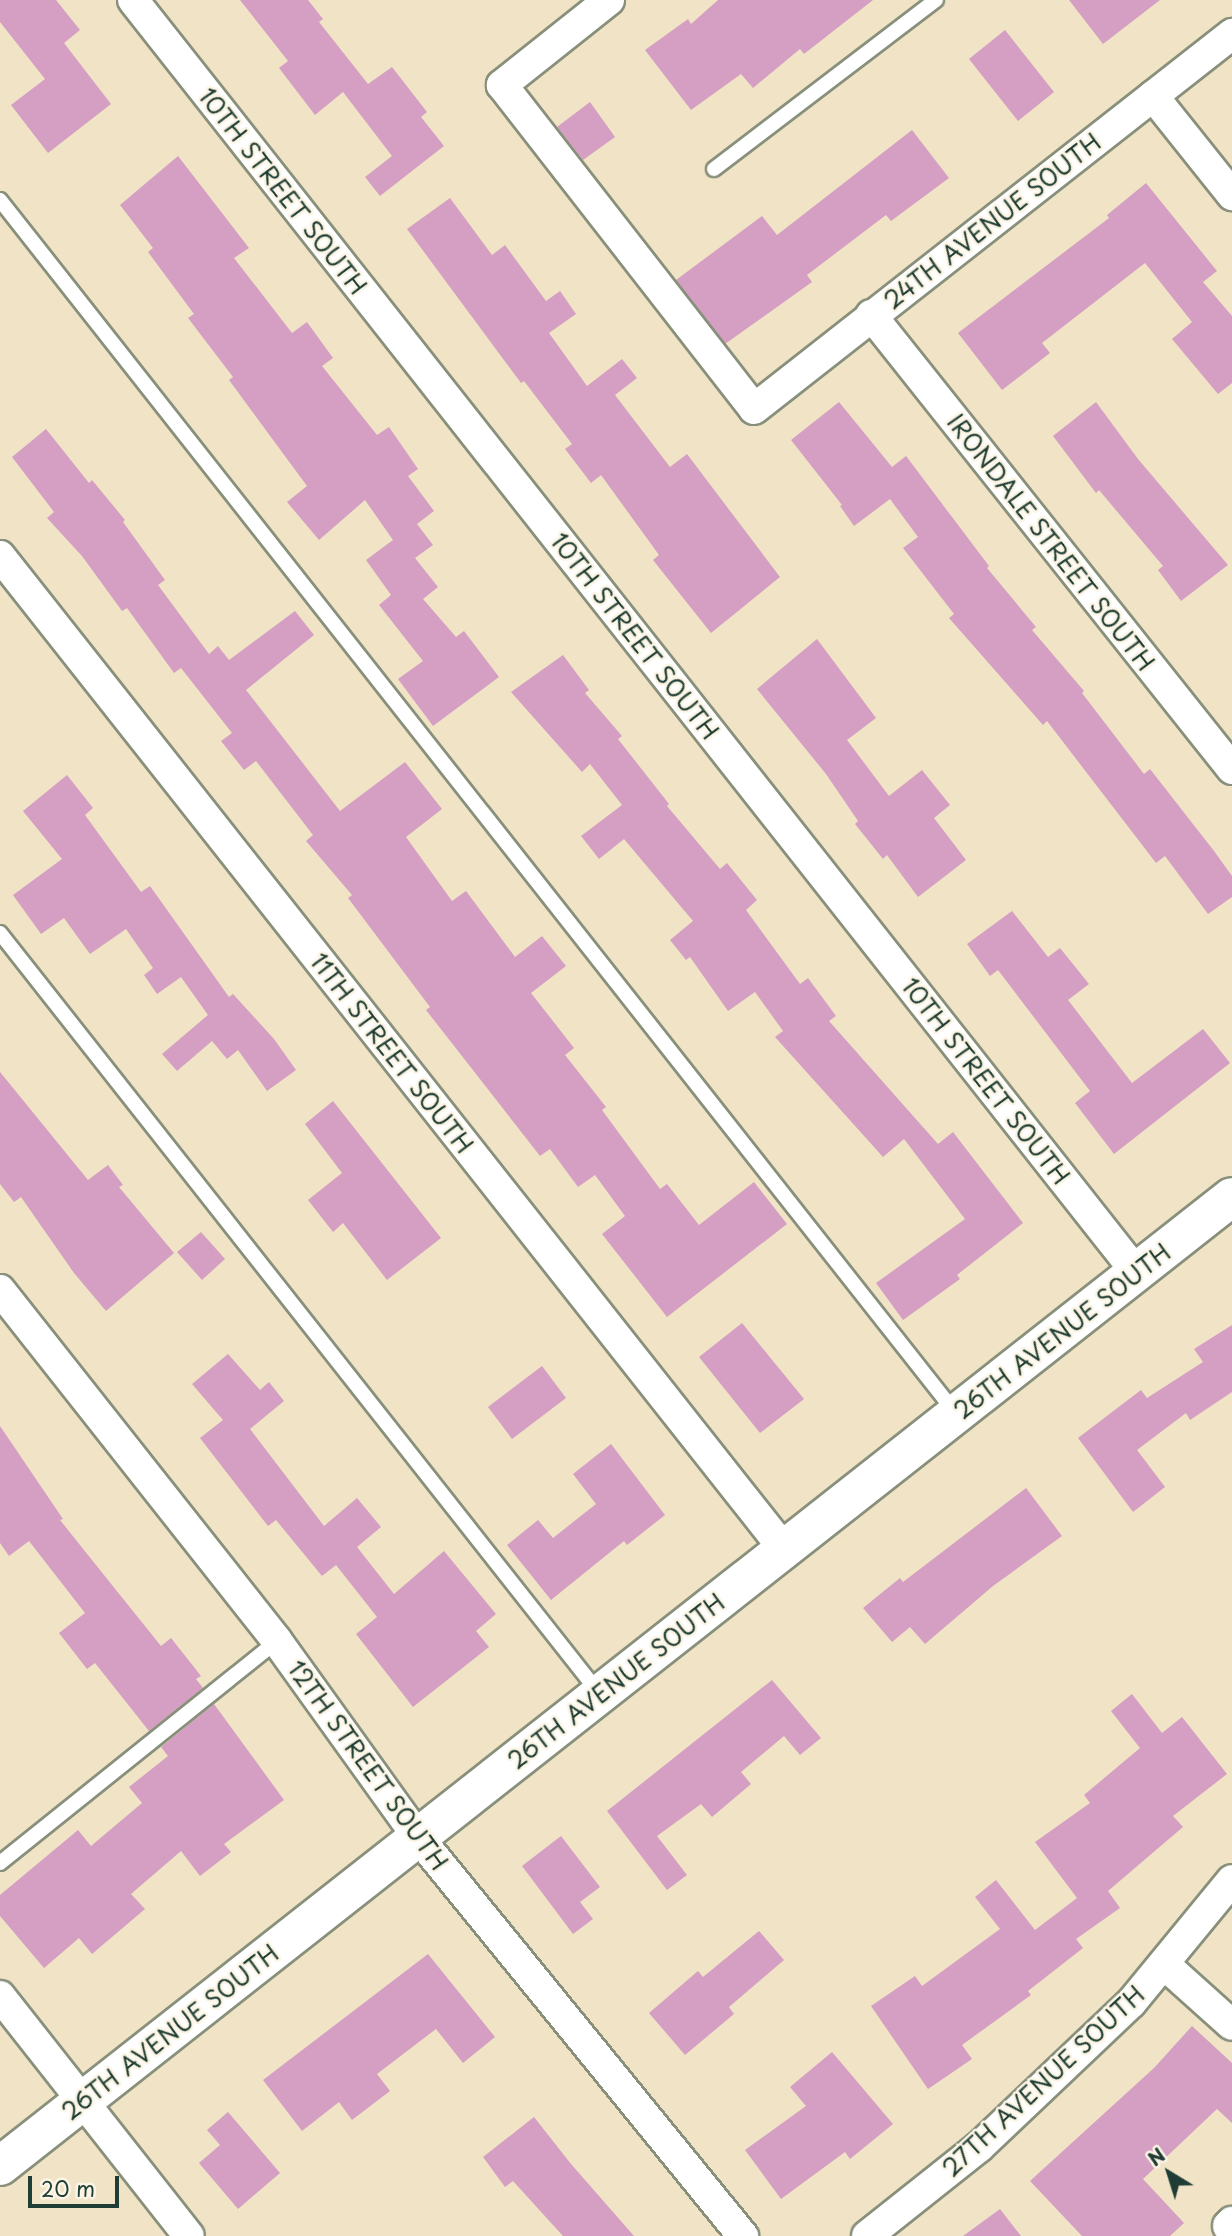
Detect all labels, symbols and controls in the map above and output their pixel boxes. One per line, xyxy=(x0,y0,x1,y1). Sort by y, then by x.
street label: 10TH STREET SOUTH xyxy=(193,81,373,301)
street label: 24TH AVENUE SOUTH xyxy=(878,127,1106,315)
street label: IRONDALE STREET SOUTH xyxy=(940,406,1162,678)
street label: 10TH STREET SOUTH xyxy=(545,526,725,746)
street label: 11TH STREET SOUTH xyxy=(303,945,481,1161)
street label: 10TH STREET SOUTH xyxy=(896,971,1076,1191)
street label: 26TH AVENUE SOUTH xyxy=(948,1237,1176,1425)
street label: 26TH AVENUE SOUTH xyxy=(502,1587,730,1775)
street label: 12TH STREET SOUTH xyxy=(281,1653,455,1877)
street label: 26TH AVENUE SOUTH xyxy=(56,1938,284,2126)
street label: 27TH AVENUE SOUTH xyxy=(936,1980,1150,2182)
north arrow xyxy=(1134,2138,1204,2208)
text: N xyxy=(1142,2141,1171,2172)
scale bar xyxy=(32,2162,122,2206)
text: 20 m xyxy=(41,2172,95,2204)

